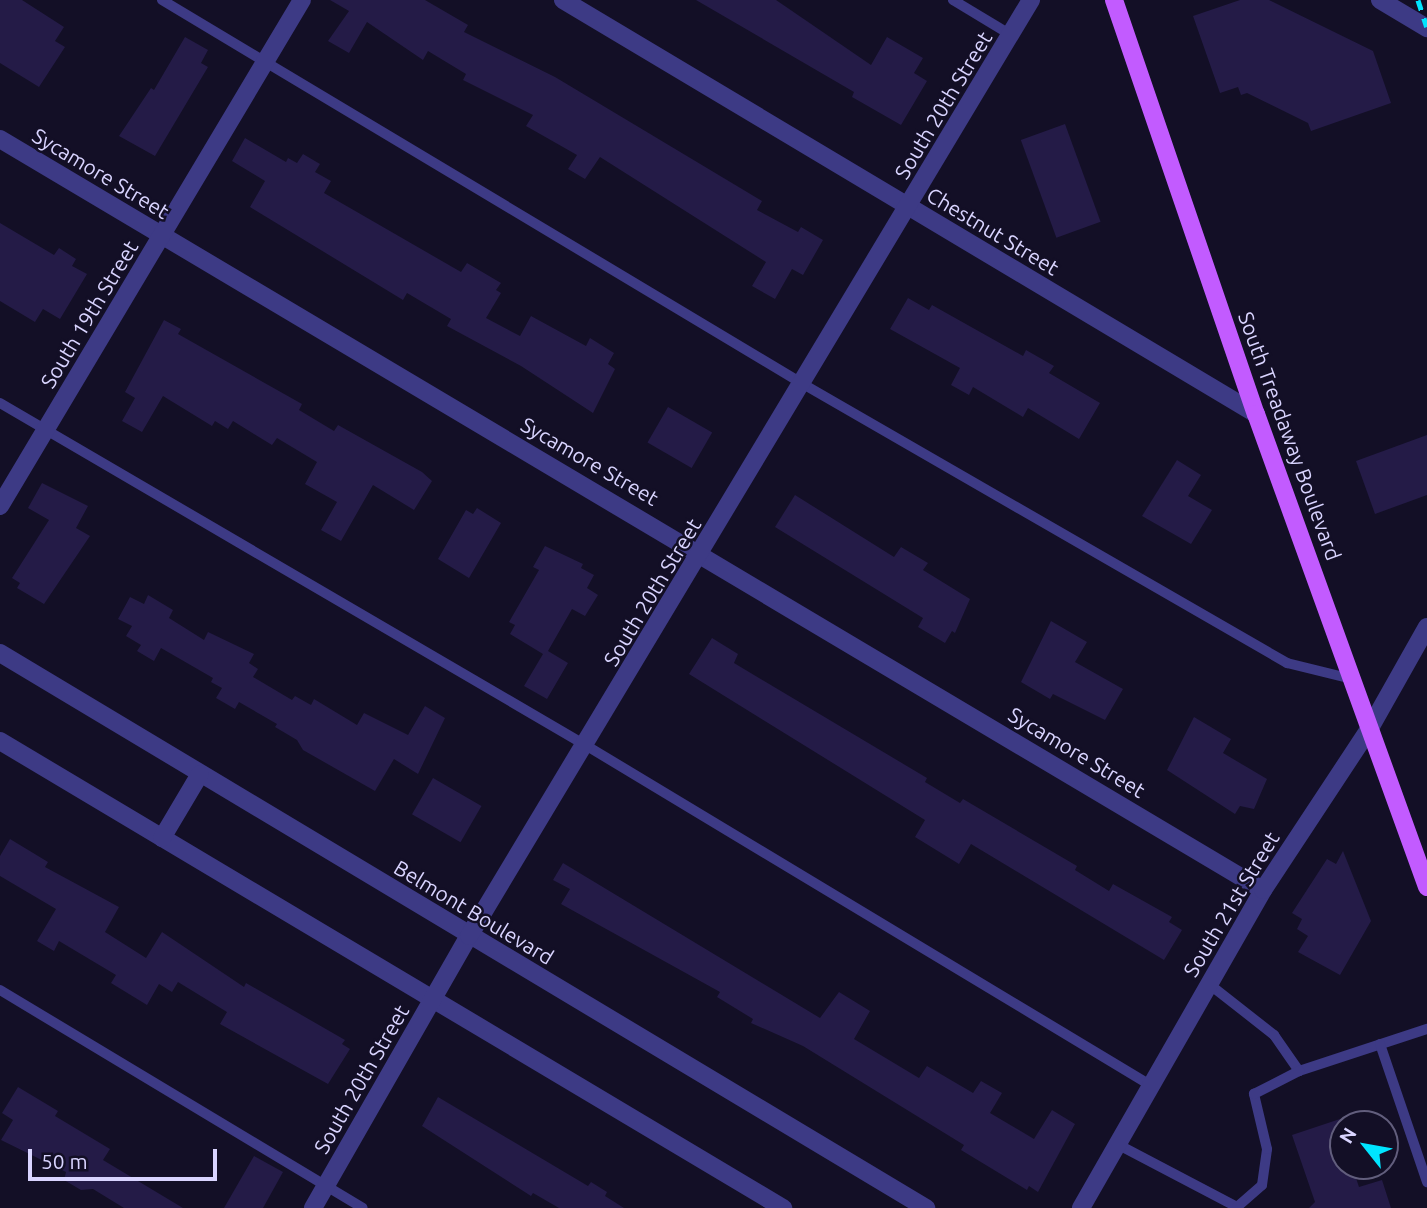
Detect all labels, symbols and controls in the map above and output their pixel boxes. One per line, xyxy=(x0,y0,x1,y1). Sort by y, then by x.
street label: South 20th Street xyxy=(889,27,997,183)
street label: Sycamore Street xyxy=(28,122,174,224)
street label: Chestnut Street xyxy=(922,182,1064,280)
street label: South 19th Street xyxy=(35,236,143,392)
street label: South Treadaway Boulevard xyxy=(1233,308,1347,564)
street label: Sycamore Street xyxy=(517,411,663,511)
street label: South 20th Street xyxy=(598,514,706,670)
street label: Sycamore Street xyxy=(1004,701,1150,803)
street label: South 21st Street xyxy=(1178,827,1284,981)
street label: Belmont Boulevard xyxy=(390,854,558,970)
street label: South 20th Street xyxy=(308,1000,414,1158)
north arrow xyxy=(1329,1110,1399,1180)
text: N xyxy=(1335,1123,1361,1147)
scale bar xyxy=(32,1134,220,1178)
text: 50 m xyxy=(41,1149,88,1173)

